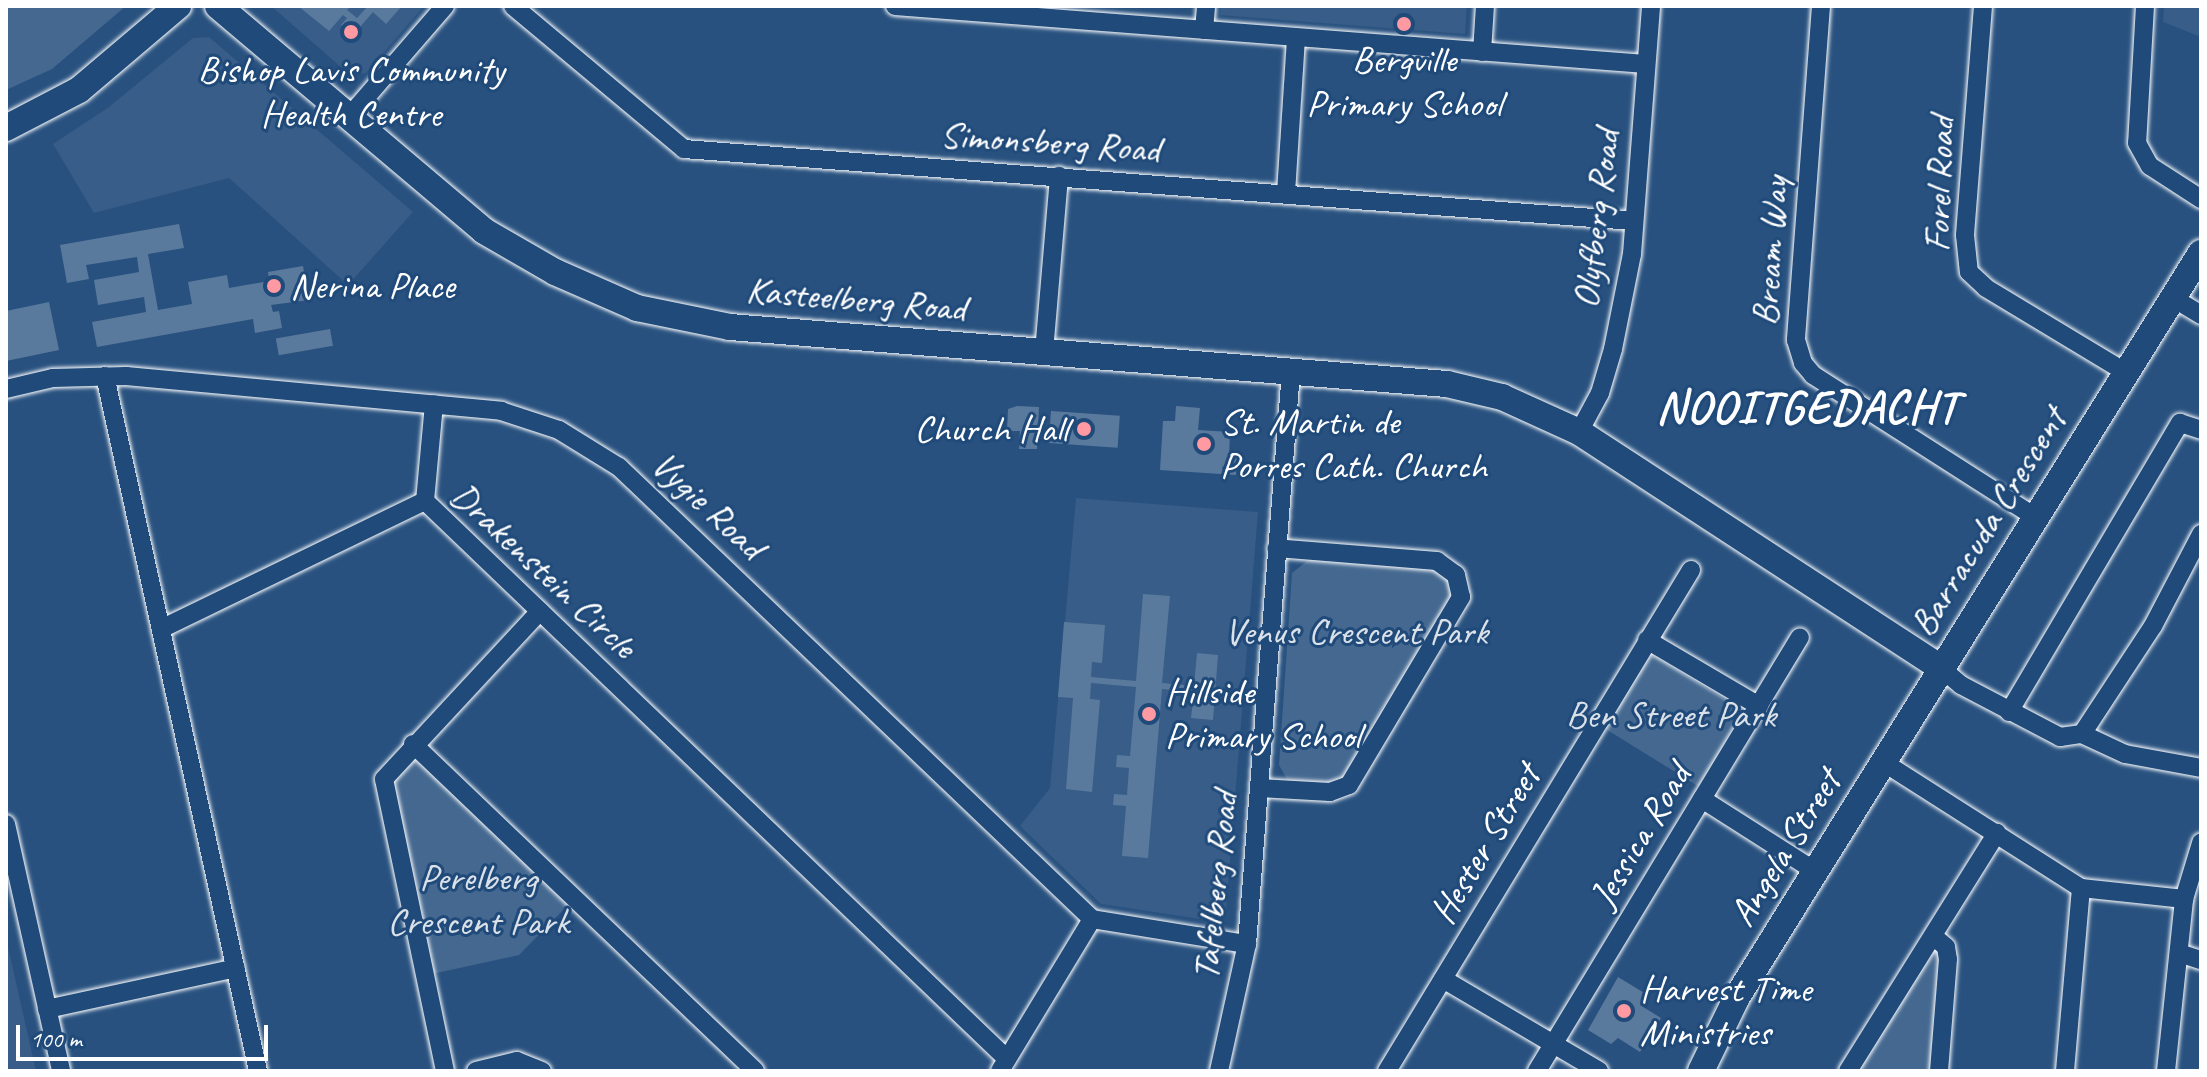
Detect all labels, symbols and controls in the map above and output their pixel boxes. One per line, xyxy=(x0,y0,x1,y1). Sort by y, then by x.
marker: Bergville Primary School xyxy=(1395,15,1413,33)
marker: Bishop Lavis Community Health Centre xyxy=(340,21,362,43)
place label: Bergville Primary School xyxy=(1307,37,1501,126)
place label: Bishop Lavis Community Health Centre xyxy=(197,47,505,136)
street label: Simonsberg Road xyxy=(939,112,1161,172)
street label: Forel Road xyxy=(1914,116,1964,252)
street label: Olyfberg Road xyxy=(1562,127,1630,311)
street label: Bream Way xyxy=(1742,175,1798,327)
place label: Nerina Place xyxy=(290,263,455,309)
street label: Kasteelberg Road xyxy=(745,267,967,331)
marker: Nerina Place xyxy=(265,277,283,295)
district label: NOOITGEDACHT xyxy=(1655,379,1961,435)
place label: St. Martin de Porres Cath. Church xyxy=(1220,399,1488,488)
street label: Barracuda Crescent xyxy=(1899,399,2077,645)
place label: Church Hall xyxy=(913,406,1068,452)
marker: Church Hall xyxy=(1075,420,1093,438)
marker: St. Martin de Porres Cath. Church xyxy=(1195,435,1213,453)
street label: Vygie Road xyxy=(642,441,774,569)
street label: Drakenstein Circle xyxy=(441,472,647,668)
park label: Venus Crescent Park xyxy=(1223,609,1489,655)
place label: Hillside Primary School xyxy=(1165,669,1360,758)
park label: Ben Street Park xyxy=(1566,692,1776,738)
marker: Hillside Primary School xyxy=(1140,705,1158,723)
street label: Hester Street xyxy=(1420,756,1550,932)
street label: Jessica Road xyxy=(1579,756,1701,916)
street label: Angela Street xyxy=(1719,762,1851,934)
street label: Tafelberg Road xyxy=(1182,789,1248,983)
park label: Perelberg Crescent Park xyxy=(387,855,569,944)
place label: Harvest Time Ministries xyxy=(1640,966,1809,1056)
marker: Harvest Time Ministries xyxy=(1615,1002,1633,1020)
scale bar xyxy=(20,1009,272,1059)
text: 100 m xyxy=(30,1024,82,1054)

